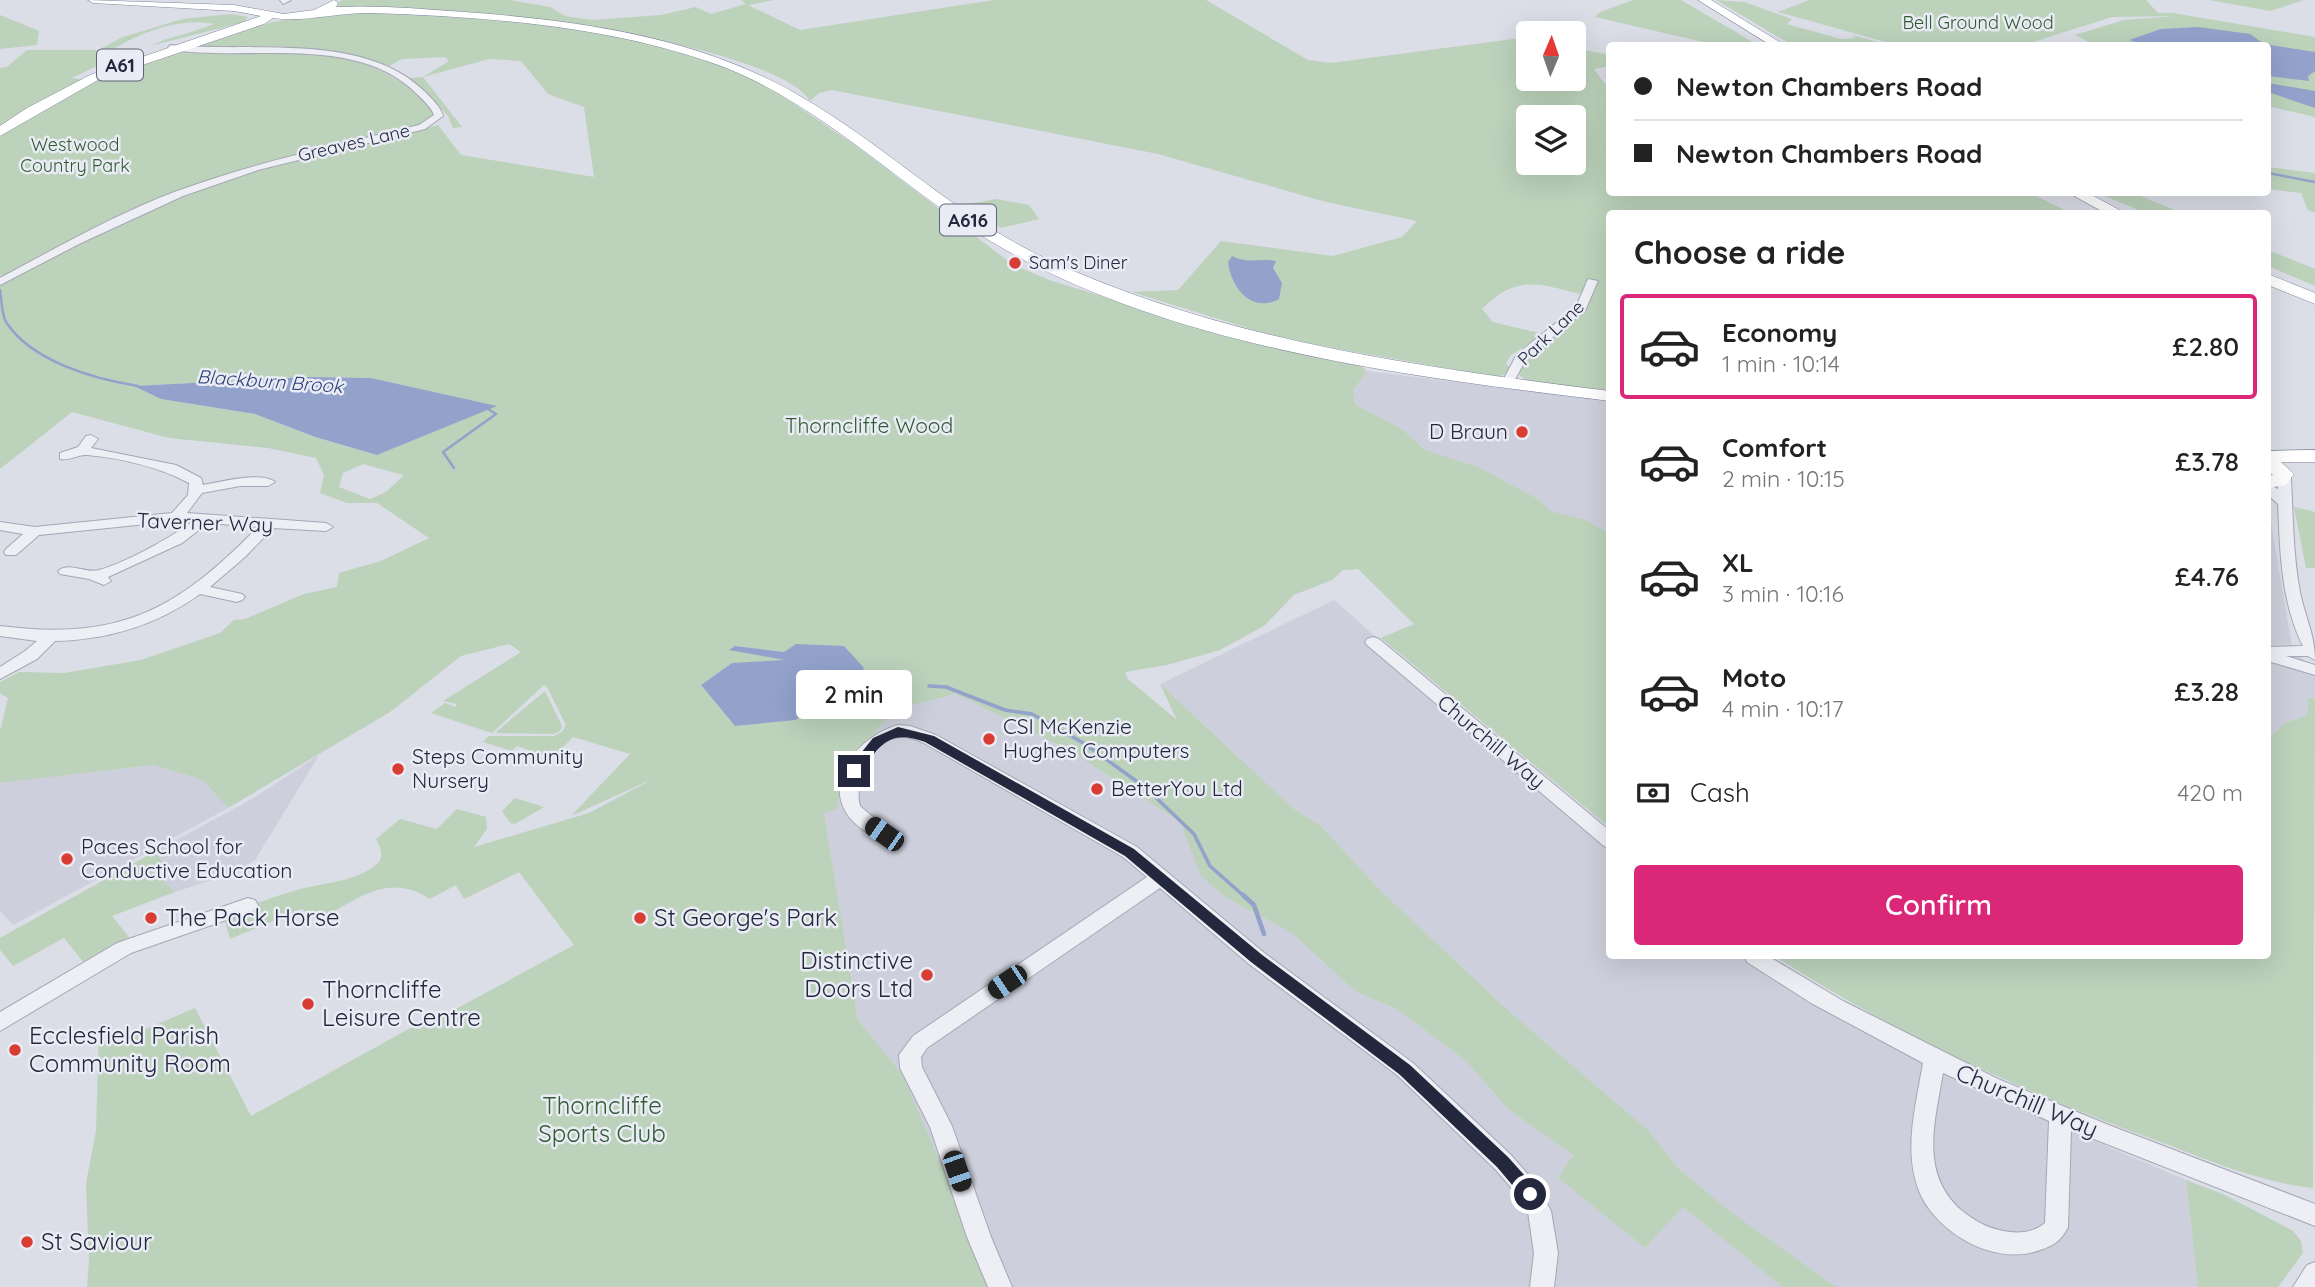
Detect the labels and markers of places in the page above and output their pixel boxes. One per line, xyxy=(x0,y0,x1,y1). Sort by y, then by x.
place label: Sam's Diner xyxy=(1029,251,1128,274)
marker: Sam's Diner xyxy=(1007,255,1023,271)
place label: D Braun xyxy=(1429,418,1508,444)
marker: D Braun xyxy=(1514,424,1530,440)
place label: CSI McKenzie Hughes Computers xyxy=(1003,713,1189,763)
marker: CSI McKenzie Hughes Computers xyxy=(981,731,997,747)
place label: Steps Community Nursery xyxy=(412,743,583,793)
marker: Steps Community Nursery xyxy=(390,761,406,777)
place label: BetterYou Ltd xyxy=(1111,775,1243,801)
marker: BetterYou Ltd xyxy=(1089,781,1105,797)
place label: Paces School for Conductive Education xyxy=(81,833,293,883)
marker: Paces School for Conductive Education xyxy=(59,851,75,867)
place label: The Pack Horse xyxy=(165,902,340,932)
place label: St George's Park xyxy=(654,902,837,932)
marker: The Pack Horse xyxy=(143,910,159,926)
marker: St George's Park xyxy=(632,910,648,926)
place label: Distinctive Doors Ltd xyxy=(800,945,913,1003)
marker: Distinctive Doors Ltd xyxy=(919,967,935,983)
place label: Thorncliffe Leisure Centre xyxy=(322,974,481,1032)
marker: Thorncliffe Leisure Centre xyxy=(300,996,316,1012)
place label: Ecclesfield Parish Community Room xyxy=(29,1020,231,1078)
marker: Ecclesfield Parish Community Room xyxy=(7,1042,23,1058)
place label: St Saviour xyxy=(41,1226,152,1256)
marker: St Saviour xyxy=(19,1234,35,1250)

